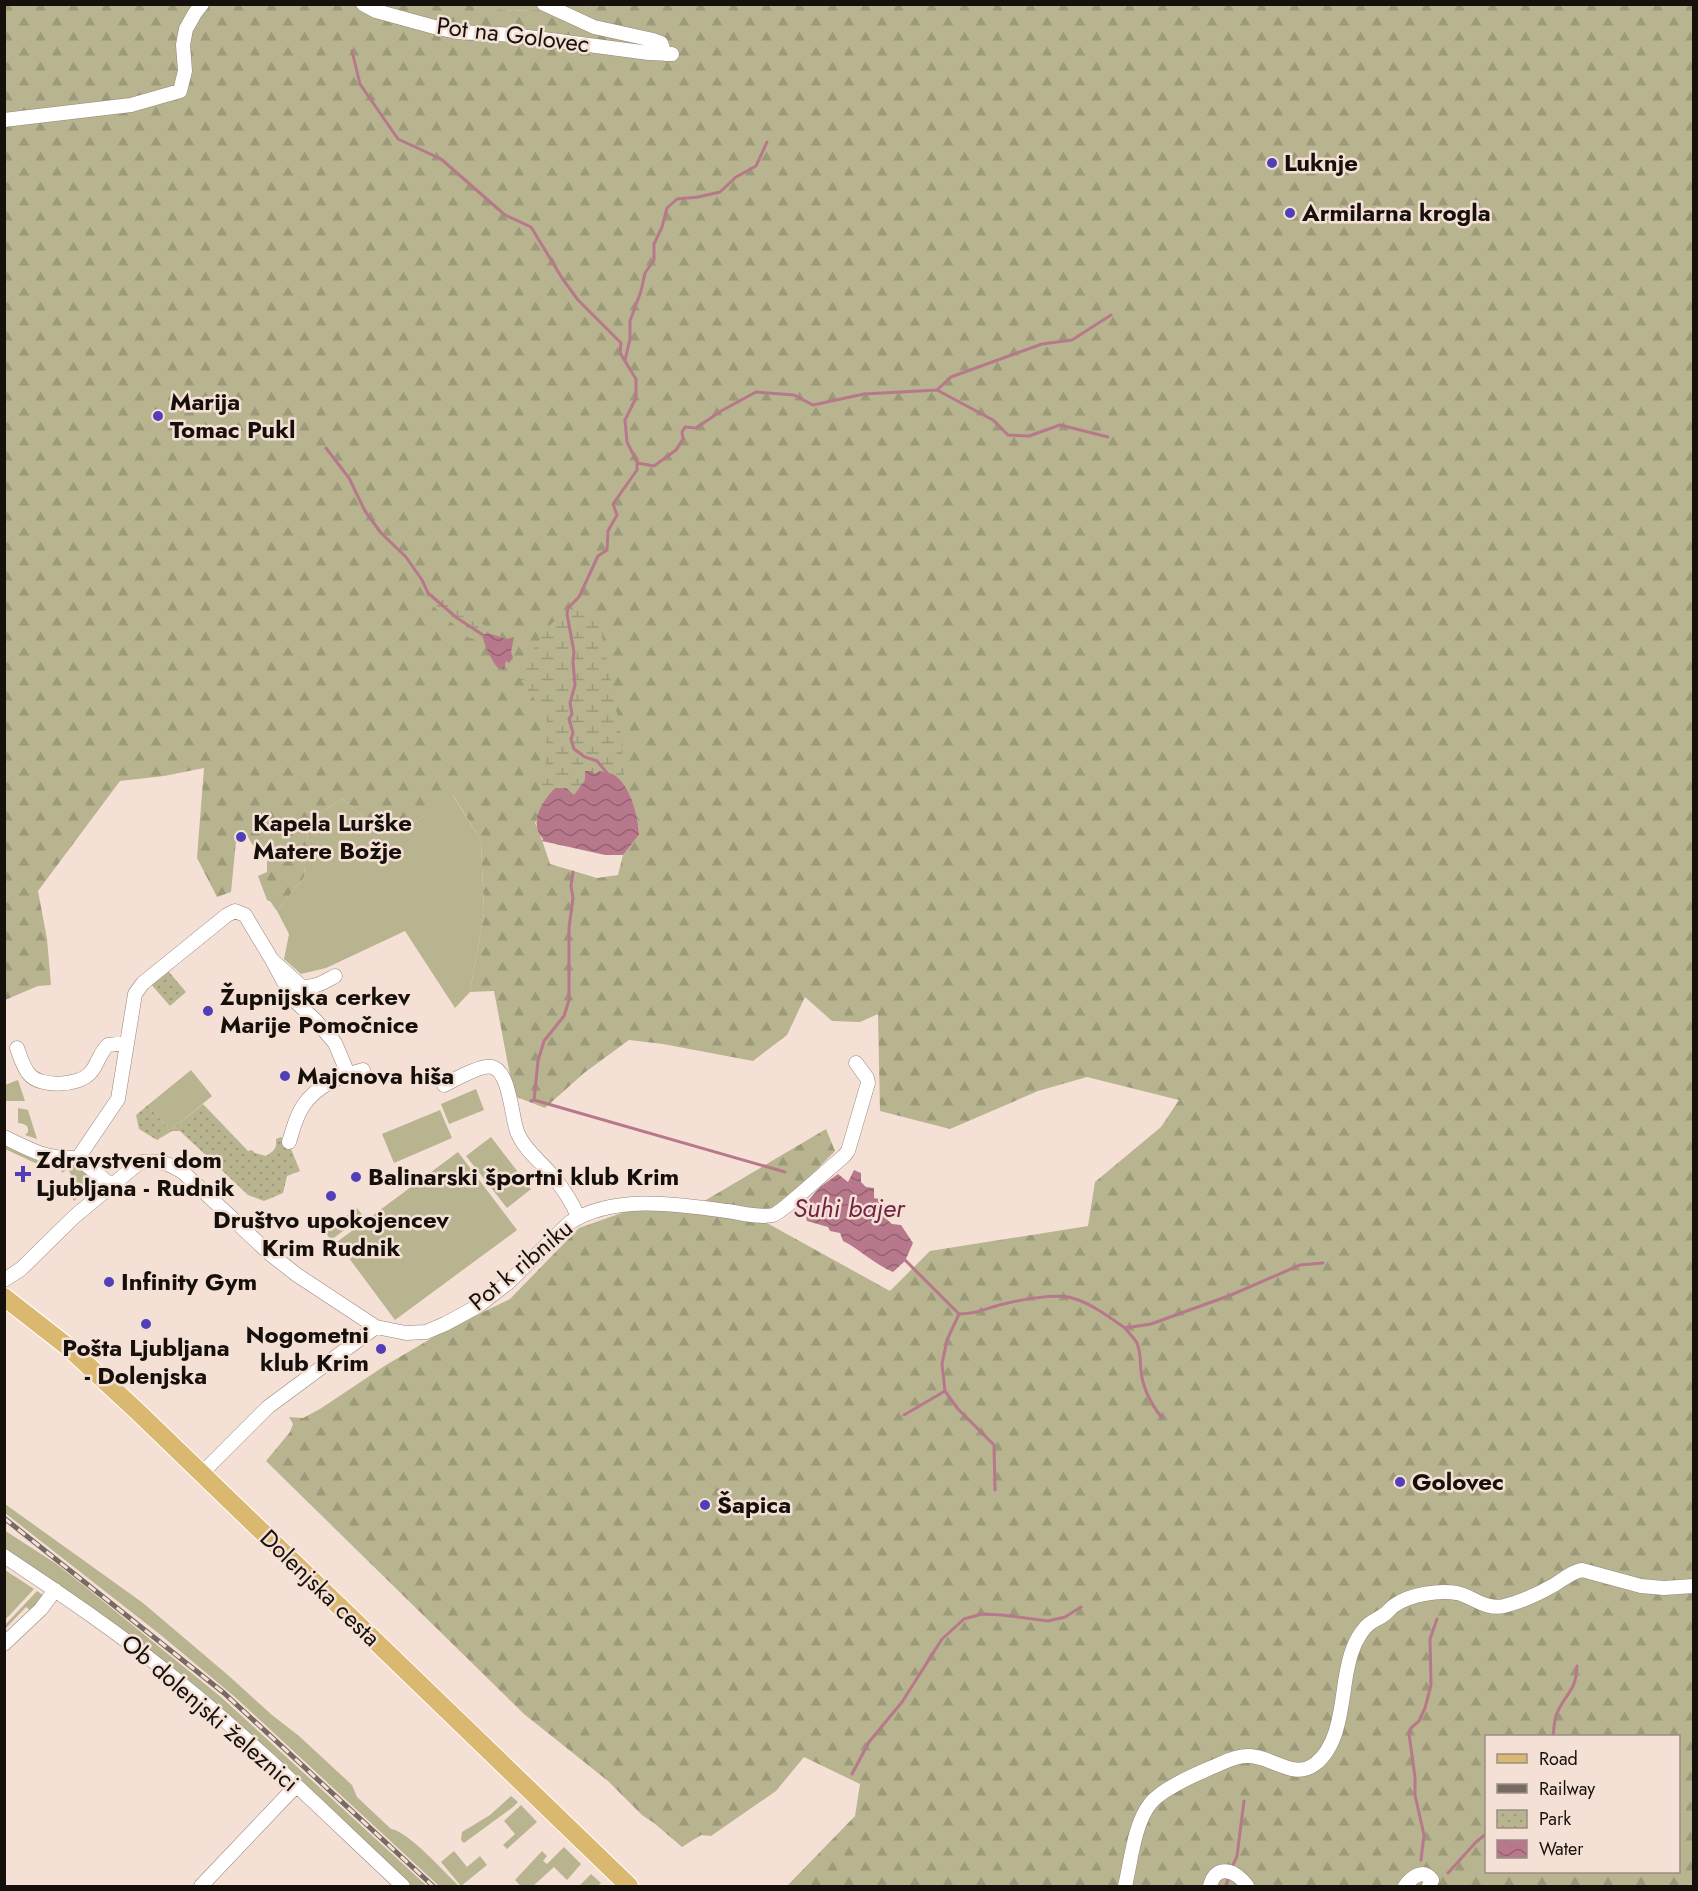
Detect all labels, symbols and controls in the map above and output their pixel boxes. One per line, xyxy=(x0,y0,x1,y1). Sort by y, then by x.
street label: Pot na Golovec xyxy=(435,8,592,61)
place label: Luknje xyxy=(1284,145,1358,180)
marker: Luknje xyxy=(1265,156,1279,170)
place label: Armilarna krogla xyxy=(1301,195,1491,230)
marker: Armilarna krogla xyxy=(1283,206,1297,220)
place label: Marija Tomac Pukl xyxy=(170,384,296,447)
marker: Marija Tomac Pukl xyxy=(151,409,165,423)
place label: Kapela Lurške Matere Božje xyxy=(253,805,412,868)
marker: Kapela Lurške Matere Božje xyxy=(234,830,248,844)
place label: Župnijska cerkev Marije Pomočnice xyxy=(220,979,418,1042)
marker: Župnijska cerkev Marije Pomočnice xyxy=(201,1004,215,1018)
place label: Majcnova hiša xyxy=(297,1058,454,1093)
marker: Majcnova hiša xyxy=(278,1069,292,1083)
place label: Zdravstveni dom Ljubljana - Rudnik xyxy=(36,1142,235,1205)
place label: Balinarski športni klub Krim xyxy=(368,1159,679,1194)
marker: Zdravstveni dom Ljubljana - Rudnik xyxy=(14,1165,32,1183)
marker: Balinarski športni klub Krim xyxy=(349,1170,363,1184)
marker: Društvo upokojencev Krim Rudnik xyxy=(324,1189,338,1203)
water label: Suhi bajer xyxy=(793,1189,906,1227)
place label: Društvo upokojencev Krim Rudnik xyxy=(213,1202,449,1265)
street label: Pot k ribniku xyxy=(461,1211,580,1319)
place label: Infinity Gym xyxy=(121,1264,257,1299)
marker: Infinity Gym xyxy=(102,1275,116,1289)
marker: Pošta Ljubljana - Dolenjska xyxy=(139,1317,153,1331)
place label: Nogometni klub Krim xyxy=(245,1317,369,1380)
place label: Pošta Ljubljana - Dolenjska xyxy=(62,1330,230,1393)
marker: Nogometni klub Krim xyxy=(374,1342,388,1356)
place label: Golovec xyxy=(1412,1464,1504,1499)
marker: Golovec xyxy=(1393,1475,1407,1489)
place label: Šapica xyxy=(717,1487,791,1522)
marker: Šapica xyxy=(698,1498,712,1512)
street label: Dolenjska cesta xyxy=(252,1521,389,1654)
street label: Ob dolenjski železnici xyxy=(114,1626,307,1800)
legend xyxy=(1485,1735,1680,1873)
text: Road xyxy=(1539,1746,1578,1772)
text: Railway xyxy=(1539,1776,1595,1802)
text: Park xyxy=(1539,1806,1571,1832)
text: Water xyxy=(1539,1836,1584,1862)

